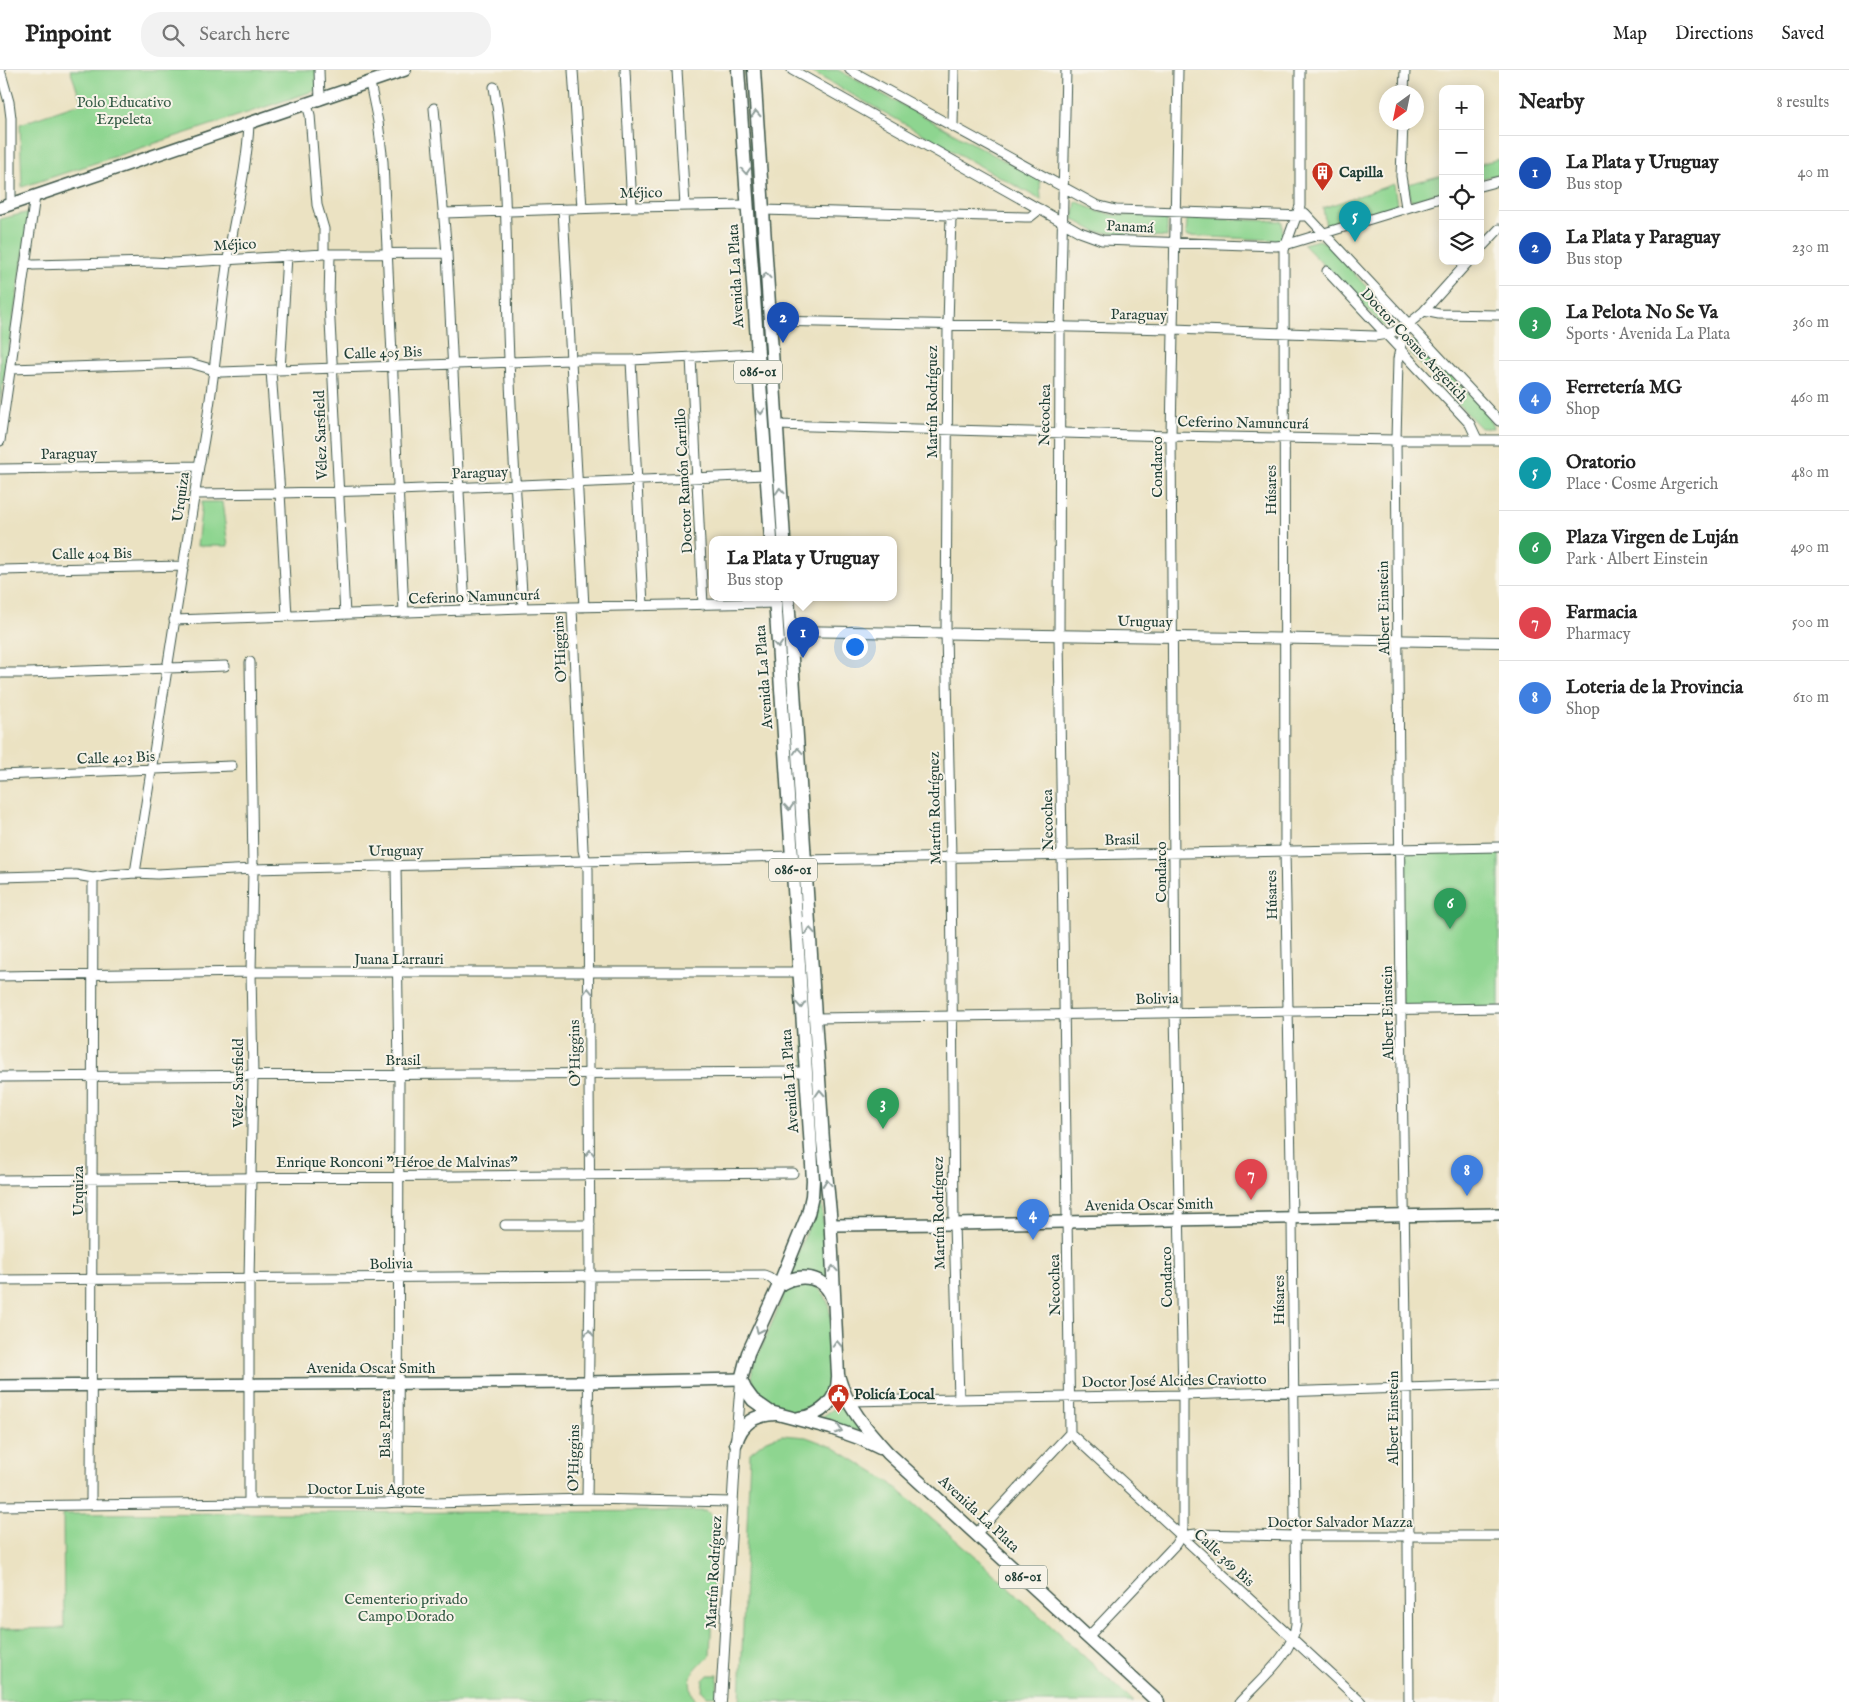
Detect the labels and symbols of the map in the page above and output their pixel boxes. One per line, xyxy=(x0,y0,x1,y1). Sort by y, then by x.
north arrow xyxy=(1379,85,1424,130)
park label: Polo Educativo Ezpeleta xyxy=(77,93,171,129)
one-way arrow xyxy=(751,110,762,118)
building icon: Capilla xyxy=(1311,160,1335,191)
place label: Capilla xyxy=(1339,163,1384,182)
one-way arrow xyxy=(740,167,751,175)
street label: Méjico xyxy=(619,183,663,203)
pin: 5 xyxy=(1339,201,1371,242)
street label: Panamá xyxy=(1106,216,1155,238)
street label: Avenida La Plata xyxy=(724,223,748,330)
street label: Méjico xyxy=(213,234,257,256)
one-way arrow xyxy=(761,272,772,280)
street label: Doctor Cosme Argerich xyxy=(1356,284,1472,406)
pin: 2 xyxy=(767,302,799,343)
street label: Paraguay xyxy=(1110,305,1168,325)
street label: Calle 405 Bis xyxy=(344,342,422,364)
street label: Martín Rodríguez xyxy=(923,345,942,459)
road number: 086-01 xyxy=(734,360,782,384)
street label: Necochea xyxy=(1035,383,1055,446)
street label: Vélez Sarsfield xyxy=(310,389,332,481)
one-way arrow xyxy=(756,407,767,415)
street label: Doctor Ramón Carrillo xyxy=(671,408,697,554)
street label: Ceferino Namuncurá xyxy=(1177,412,1309,434)
street label: Condarco xyxy=(1148,436,1167,498)
street label: Paraguay xyxy=(40,444,98,464)
street label: Paraguay xyxy=(451,462,509,483)
street label: Húsares xyxy=(1262,465,1281,515)
street label: Urquiza xyxy=(168,470,194,523)
one-way arrow xyxy=(775,486,786,494)
street label: Calle 404 Bis xyxy=(52,544,132,564)
street label: Albert Einstein xyxy=(1374,560,1394,657)
street label: Ceferino Namuncurá xyxy=(408,585,540,609)
street label: Uruguay xyxy=(1117,612,1173,632)
street label: O'Higgins xyxy=(549,615,571,683)
pin: 1 xyxy=(787,617,819,658)
street label: Avenida La Plata xyxy=(751,624,777,731)
your location xyxy=(842,634,868,660)
one-way arrow xyxy=(772,642,783,650)
street label: Calle 403 Bis xyxy=(77,747,155,769)
one-way arrow xyxy=(792,747,803,755)
street label: Martín Rodríguez xyxy=(925,751,945,865)
street label: Necochea xyxy=(1038,788,1058,851)
one-way arrow xyxy=(784,804,795,812)
street label: Brasil xyxy=(1104,830,1141,850)
street label: Uruguay xyxy=(368,841,424,861)
street label: Condarco xyxy=(1152,841,1171,903)
road number: 086-01 xyxy=(769,858,817,882)
street label: Húsares xyxy=(1262,870,1282,920)
pin: 6 xyxy=(1434,888,1466,929)
one-way arrow xyxy=(804,926,815,934)
street label: Juana Larrauri xyxy=(352,950,444,969)
street label: Albert Einstein xyxy=(1378,965,1398,1062)
one-way arrow xyxy=(583,986,593,994)
street label: Bolivia xyxy=(1135,989,1179,1009)
one-way arrow xyxy=(796,1001,807,1009)
street label: O'Higgins xyxy=(565,1019,585,1087)
street label: Avenida La Plata xyxy=(777,1028,803,1135)
street label: Vélez Sarsfield xyxy=(229,1037,248,1129)
street label: Brasil xyxy=(385,1051,422,1070)
pin: 3 xyxy=(867,1088,899,1129)
one-way arrow xyxy=(815,1089,826,1097)
one-way arrow xyxy=(585,1149,595,1156)
street label: Enrique Ronconi "Héroe de Malvinas" xyxy=(276,1153,518,1172)
pin: 8 xyxy=(1451,1155,1483,1196)
street label: Martín Rodríguez xyxy=(929,1156,949,1270)
pin: 7 xyxy=(1235,1159,1267,1200)
street label: Urquiza xyxy=(69,1165,88,1216)
one-way arrow xyxy=(822,1179,833,1187)
street label: Avenida Oscar Smith xyxy=(1083,1194,1214,1216)
pin: 4 xyxy=(1017,1199,1049,1240)
street label: Condarco xyxy=(1157,1246,1177,1308)
street label: Necochea xyxy=(1045,1253,1065,1316)
street label: Bolivia xyxy=(369,1254,413,1274)
one-way arrow xyxy=(827,1264,838,1272)
street label: Húsares xyxy=(1270,1275,1289,1325)
one-way arrow xyxy=(755,1325,766,1334)
one-way arrow xyxy=(584,1329,594,1336)
one-way arrow xyxy=(832,1339,842,1347)
street label: Avenida Oscar Smith xyxy=(306,1359,435,1378)
street label: Doctor José Alcides Craviotto xyxy=(1081,1370,1267,1392)
street label: Albert Einstein xyxy=(1384,1371,1403,1466)
public building icon: Policía Local xyxy=(826,1382,850,1413)
place label: Policía Local xyxy=(854,1385,935,1404)
street label: Blas Parera xyxy=(376,1389,395,1458)
street label: O'Higgins xyxy=(564,1424,584,1492)
one-way arrow xyxy=(834,1424,842,1434)
street label: Avenida La Plata xyxy=(934,1471,1024,1557)
street label: Doctor Luis Agote xyxy=(307,1480,425,1499)
street label: Doctor Salvador Mazza xyxy=(1267,1513,1413,1532)
street label: Martín Rodríguez xyxy=(702,1515,726,1629)
street label: Calle 369 Bis xyxy=(1190,1525,1258,1591)
road number: 086-01 xyxy=(999,1565,1047,1588)
park label: Cementerio privado Campo Dorado xyxy=(344,1590,468,1626)

